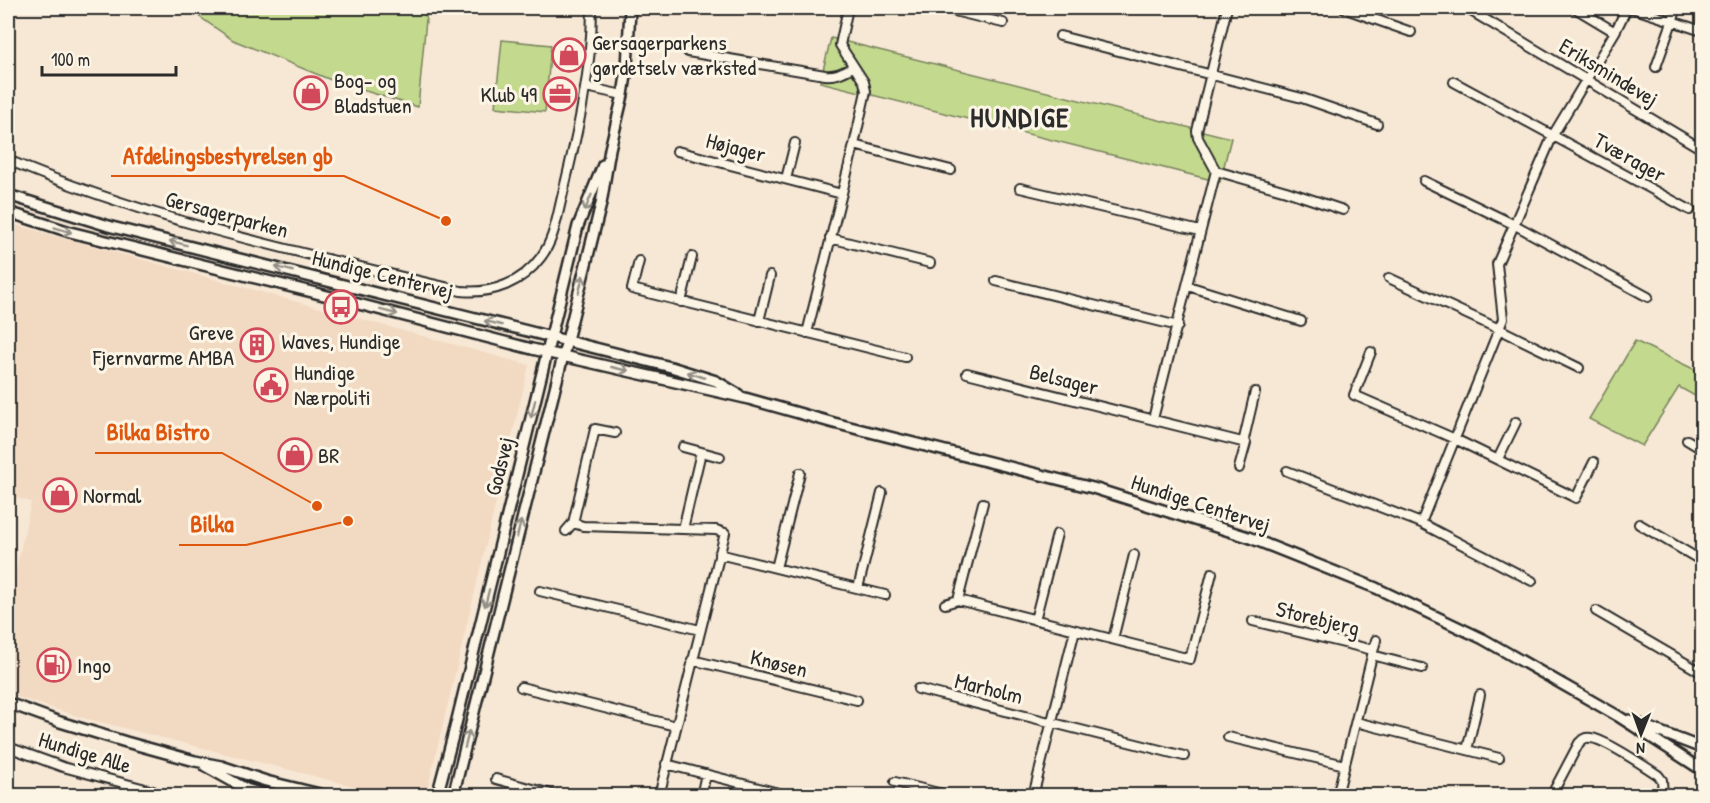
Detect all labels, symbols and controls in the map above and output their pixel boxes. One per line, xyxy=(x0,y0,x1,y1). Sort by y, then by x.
place label: Gersagerparkens gørdetselv værksted xyxy=(592,27,757,82)
street label: Eriksmindevej xyxy=(1554,31,1664,113)
shop icon: Gersagerparkens gørdetselv værksted xyxy=(551,37,587,73)
scale bar xyxy=(42,39,176,77)
text: 100 m xyxy=(51,47,90,72)
place label: Bog- og Bladstuen xyxy=(334,65,412,120)
shop icon: Bog- og Bladstuen xyxy=(293,75,329,111)
office icon: Klub 49 xyxy=(542,76,578,112)
place label: Klub 49 xyxy=(480,79,537,109)
district label: HUNDIGE xyxy=(970,98,1070,136)
street label: Højager xyxy=(703,125,770,169)
street label: Tværager xyxy=(1589,125,1672,189)
callout: Afdelingsbestyrelsen gb xyxy=(111,134,344,176)
text: Afdelingsbestyrelsen gb xyxy=(123,139,333,172)
street label: Gersagerparken xyxy=(162,183,292,245)
one-way arrow xyxy=(582,194,593,212)
one-way arrow xyxy=(53,225,72,236)
one-way arrow xyxy=(169,236,188,248)
street label: Hundige Centervej xyxy=(309,242,457,306)
one-way arrow xyxy=(275,263,294,275)
one-way arrow xyxy=(575,275,587,294)
bus stop icon: Waves, Hundige xyxy=(323,289,359,325)
one-way arrow xyxy=(380,306,399,318)
one-way arrow xyxy=(484,316,503,328)
place label: Greve Fjernvarme AMBA xyxy=(92,317,234,372)
place label: Waves, Hundige xyxy=(282,326,401,356)
building icon: Greve Fjernvarme AMBA xyxy=(239,327,275,363)
street label: Belsager xyxy=(1026,356,1102,402)
place label: Hundige Nærpoliti xyxy=(294,357,371,412)
one-way arrow xyxy=(610,364,629,376)
public building icon: Hundige Nærpoliti xyxy=(253,367,289,403)
one-way arrow xyxy=(687,369,706,380)
one-way arrow xyxy=(526,399,538,418)
callout: Bilka Bistro xyxy=(95,411,222,453)
text: Bilka Bistro xyxy=(107,415,210,447)
street label: Godsvej xyxy=(477,434,521,498)
shop icon: BR xyxy=(277,437,313,473)
place label: BR xyxy=(318,440,339,470)
street label: Hundige Centervej xyxy=(1128,466,1274,540)
shop icon: Normal xyxy=(42,477,78,513)
place label: Normal xyxy=(83,480,142,510)
callout: Bilka xyxy=(179,503,246,545)
text: Bilka xyxy=(190,507,234,539)
one-way arrow xyxy=(514,520,526,539)
one-way arrow xyxy=(480,589,492,608)
street label: Storebjerg xyxy=(1273,593,1363,643)
street label: Knøsen xyxy=(747,641,811,685)
fuel station icon: Ingo xyxy=(36,647,72,683)
place label: Ingo xyxy=(77,650,111,680)
street label: Marholm xyxy=(952,665,1026,711)
north arrow xyxy=(1611,704,1671,764)
street label: Hundige Alle xyxy=(35,724,135,780)
one-way arrow xyxy=(462,730,473,749)
text: N xyxy=(1636,738,1645,760)

